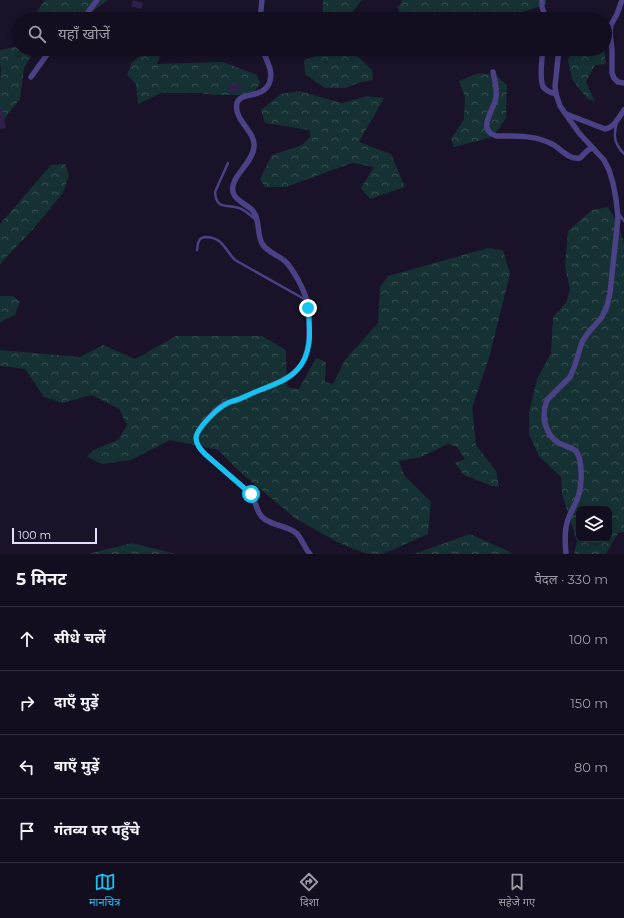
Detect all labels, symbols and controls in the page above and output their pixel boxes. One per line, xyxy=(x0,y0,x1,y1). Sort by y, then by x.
search box xyxy=(12,12,612,56)
icon: search xyxy=(26,23,48,45)
text: यहाँ खोजें xyxy=(58,24,110,43)
route end xyxy=(299,299,317,317)
route start xyxy=(242,485,260,503)
map controls xyxy=(576,506,612,542)
button: layers xyxy=(576,506,612,542)
scale bar xyxy=(12,526,97,545)
text: 100 m xyxy=(18,528,51,542)
text: 5 मिनट xyxy=(16,569,67,589)
text: पैदल · 330 m xyxy=(534,571,608,587)
icon: ahead xyxy=(16,628,38,650)
text: सीधे चलें xyxy=(54,628,106,647)
text: 100 m xyxy=(569,631,608,647)
icon: right xyxy=(16,692,38,714)
text: दाएँ मुड़ें xyxy=(54,692,99,711)
text: 150 m xyxy=(570,695,608,711)
icon: left xyxy=(16,756,38,778)
text: बाएँ मुड़ें xyxy=(54,756,99,775)
text: 80 m xyxy=(574,759,608,775)
icon: arrive xyxy=(16,820,38,842)
text: गंतव्य पर पहुँचे xyxy=(54,820,140,839)
tab: मानचित्र xyxy=(89,871,120,910)
tab: दिशा xyxy=(298,871,320,910)
tab: सहेजे गए xyxy=(498,871,535,910)

